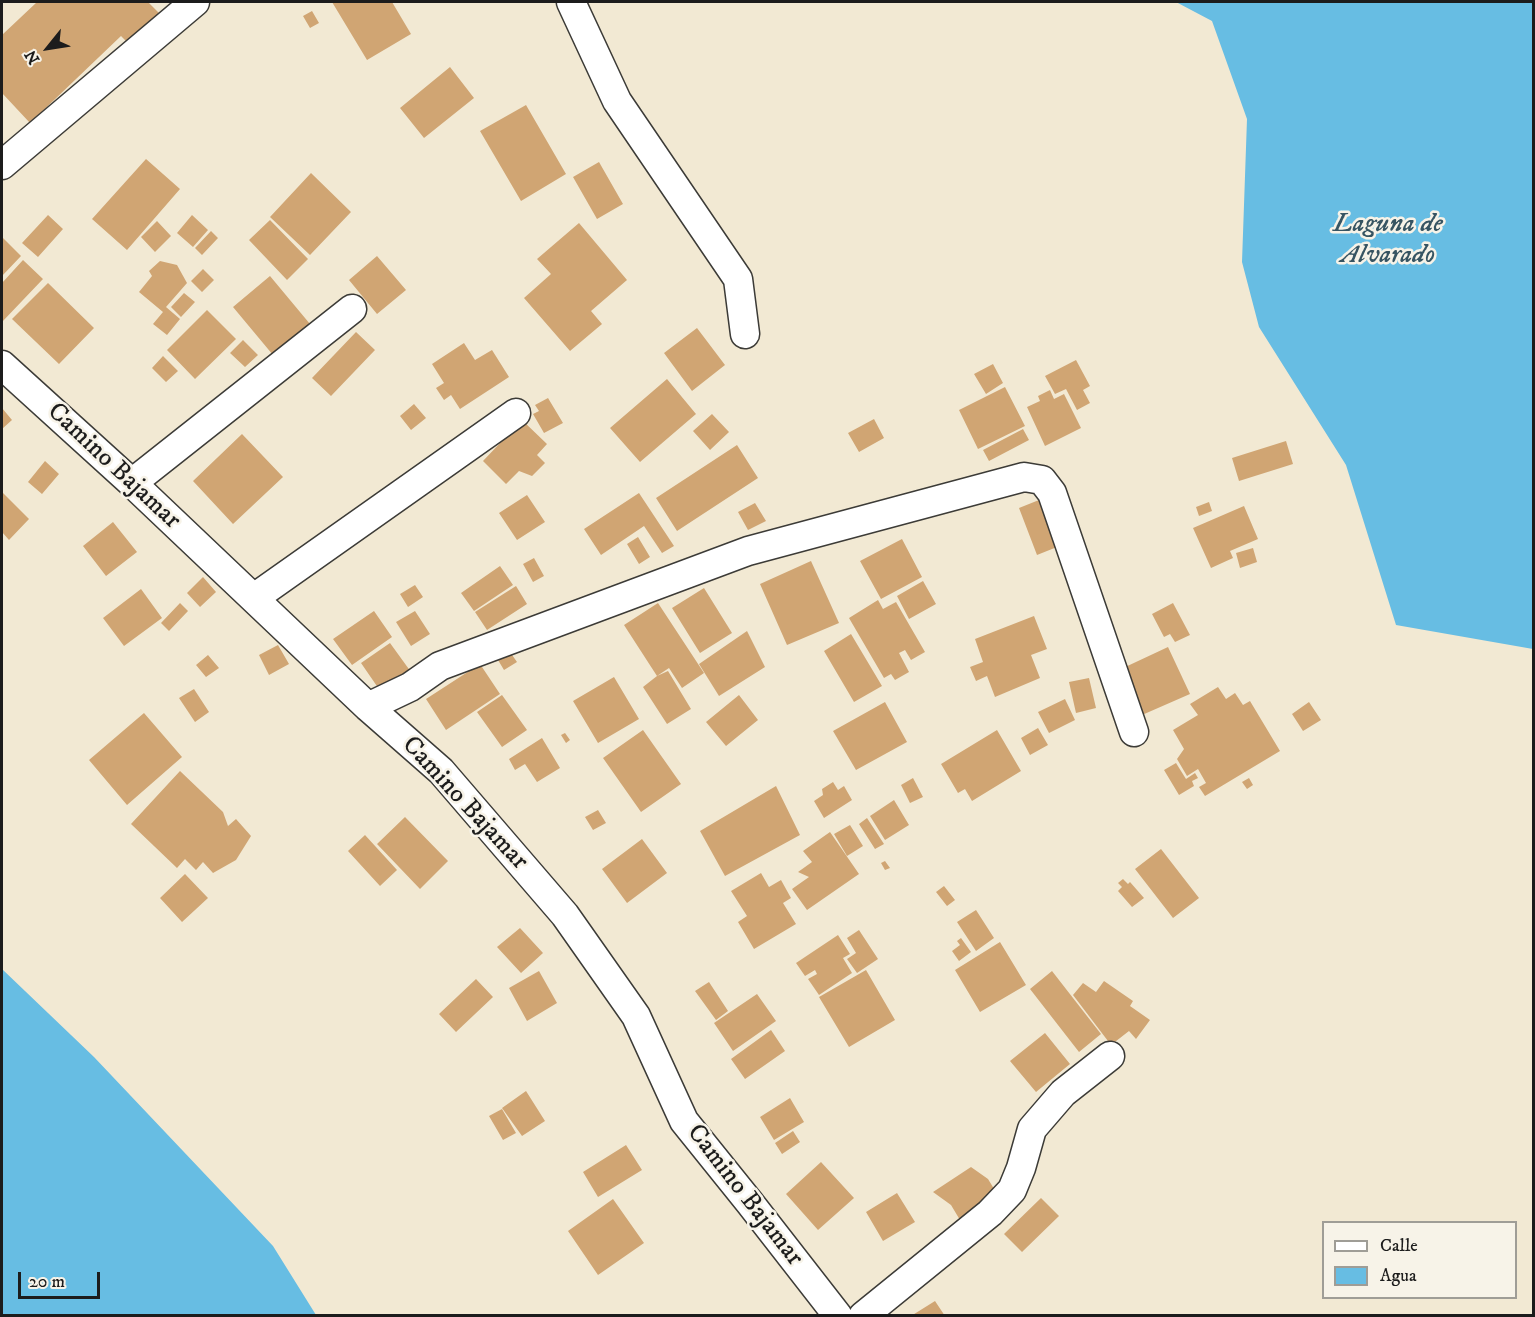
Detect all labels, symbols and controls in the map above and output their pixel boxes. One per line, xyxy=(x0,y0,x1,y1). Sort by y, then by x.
north arrow xyxy=(18,18,78,78)
text: N xyxy=(20,46,44,68)
water label: Laguna de Alvarado xyxy=(1333,209,1443,272)
street label: Camino Bajamar xyxy=(40,397,186,537)
street label: Camino Bajamar xyxy=(394,731,534,877)
street label: Camino Bajamar xyxy=(679,1119,809,1273)
legend xyxy=(1322,1221,1517,1299)
text: Calle xyxy=(1380,1235,1418,1257)
scale bar xyxy=(21,1260,104,1298)
text: Agua xyxy=(1380,1265,1417,1287)
text: 20 m xyxy=(29,1271,65,1293)

